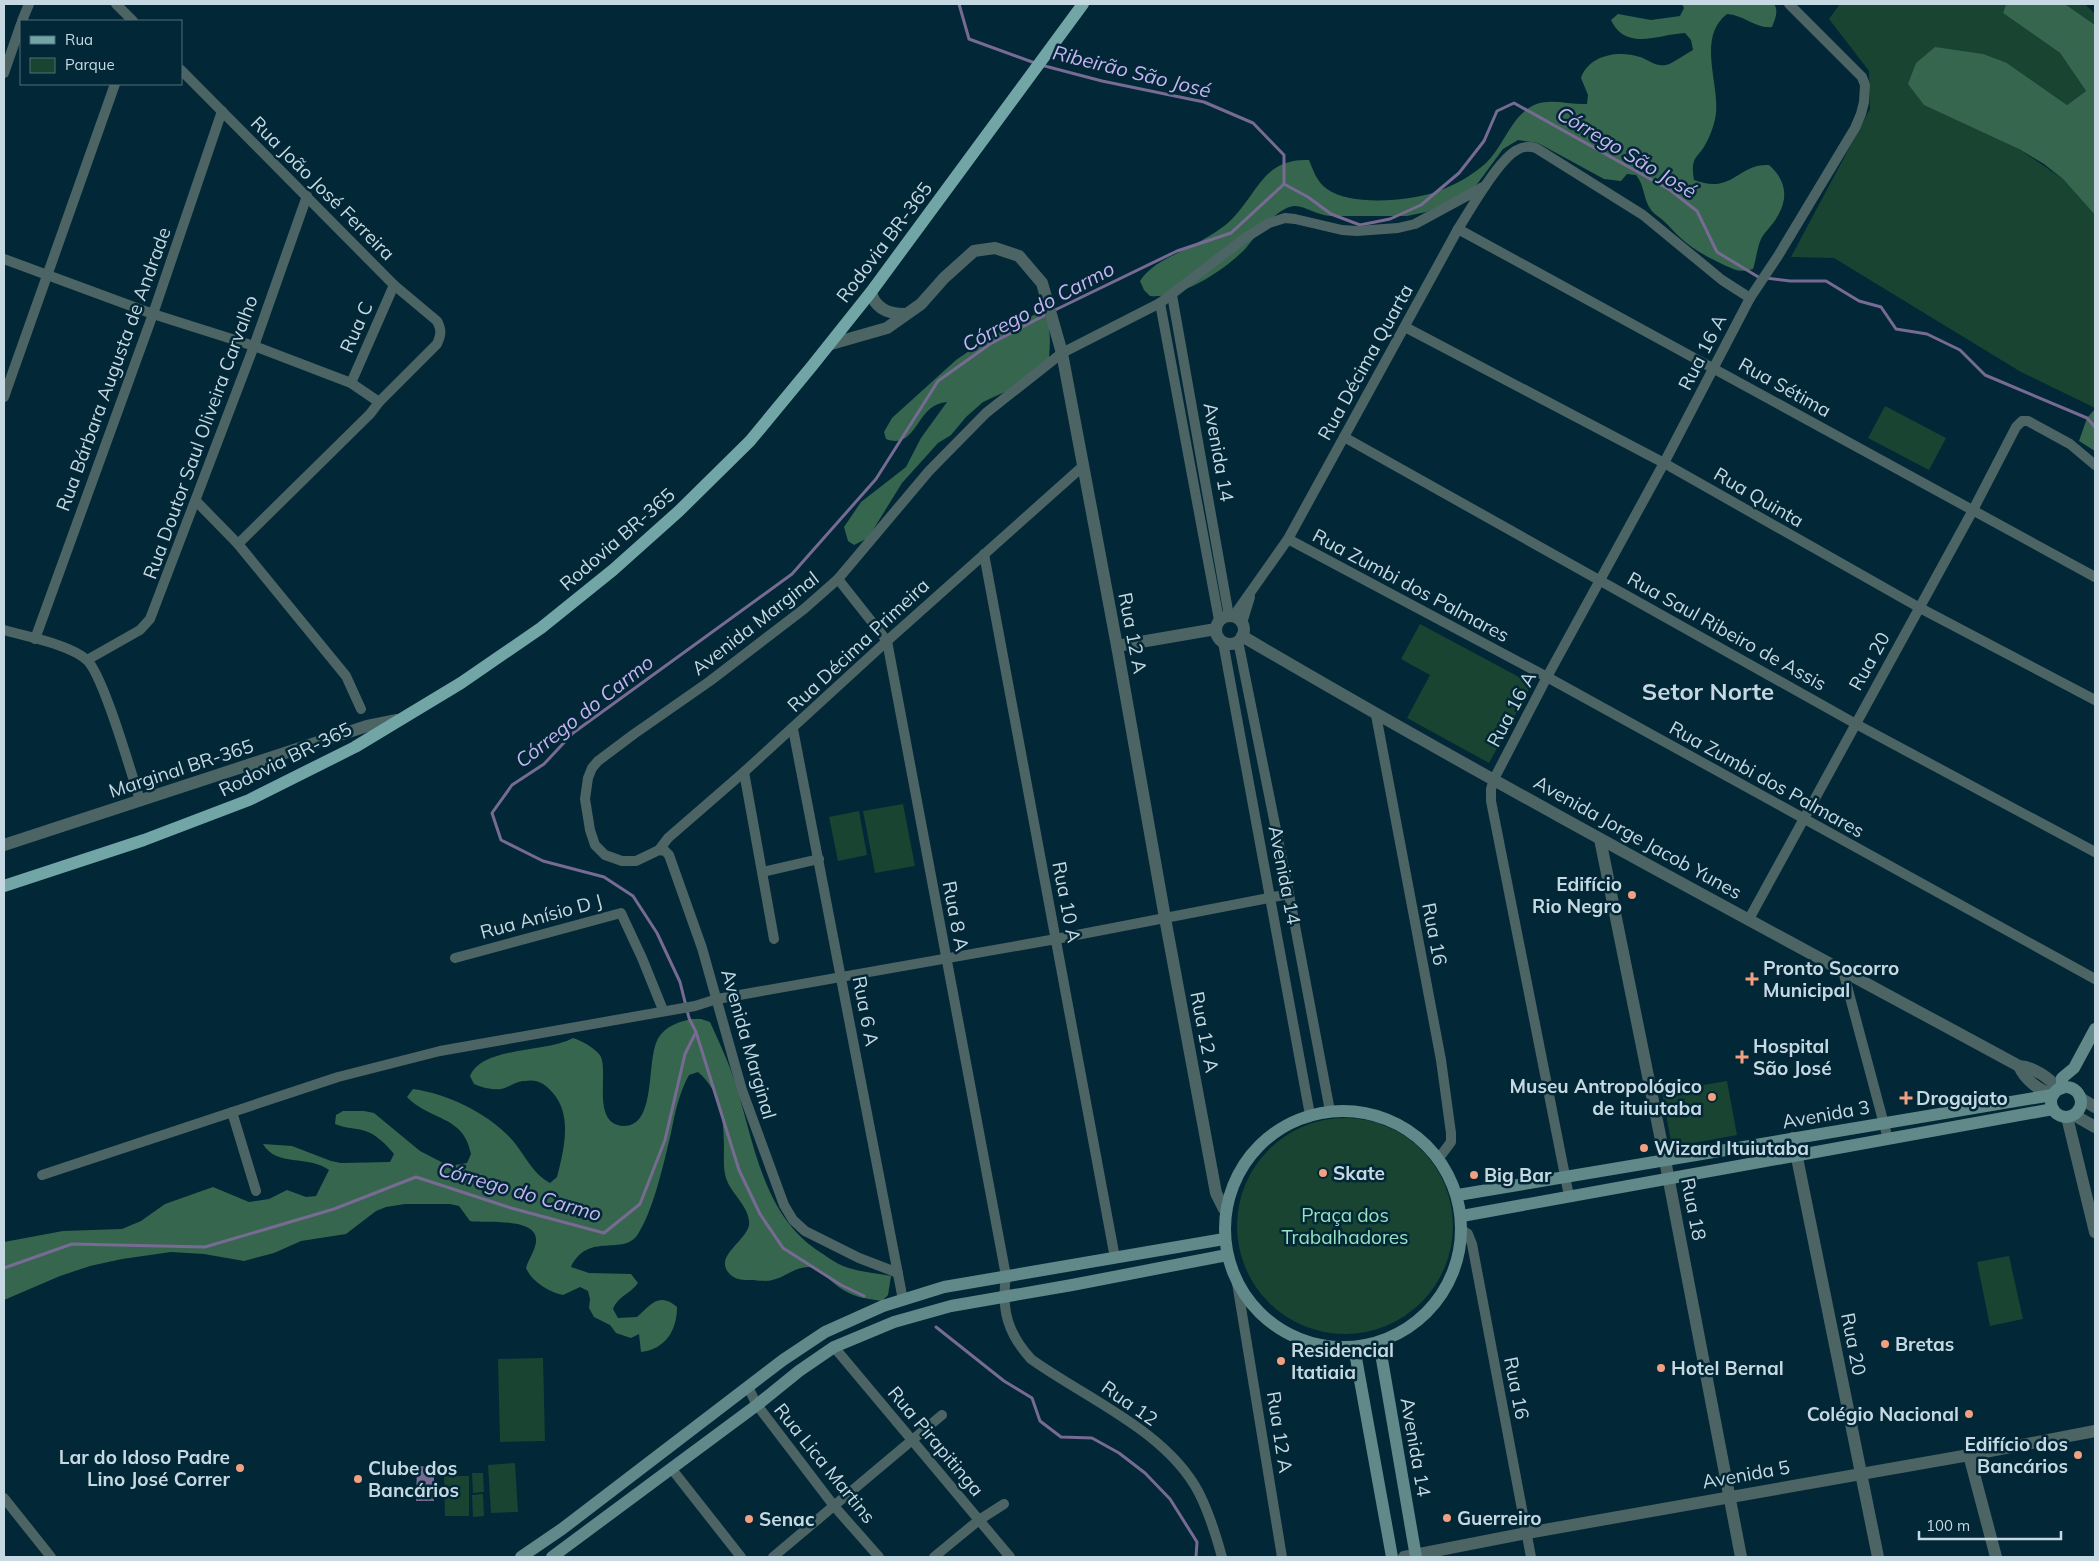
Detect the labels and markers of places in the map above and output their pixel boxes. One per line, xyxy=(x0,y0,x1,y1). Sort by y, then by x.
place label: Edifício Rio Negro xyxy=(1532,872,1622,918)
marker: Edifício Rio Negro xyxy=(1626,889,1638,901)
place label: Pronto Socorro Municipal xyxy=(1763,956,1899,1002)
marker: Pronto Socorro Municipal xyxy=(1745,972,1759,986)
place label: Hospital São José xyxy=(1753,1034,1832,1080)
marker: Hospital São José xyxy=(1735,1050,1749,1064)
place label: Museu Antropológico de ituiutaba xyxy=(1510,1074,1702,1120)
place label: Drogajato xyxy=(1916,1086,2008,1110)
marker: Museu Antropológico de ituiutaba xyxy=(1706,1091,1718,1103)
marker: Drogajato xyxy=(1900,1092,1912,1104)
place label: Wizard Ituiutaba xyxy=(1654,1136,1809,1160)
marker: Wizard Ituiutaba xyxy=(1638,1142,1650,1154)
place label: Skate xyxy=(1333,1161,1385,1185)
place label: Big Bar xyxy=(1484,1163,1552,1187)
marker: Skate xyxy=(1317,1167,1329,1179)
marker: Big Bar xyxy=(1468,1169,1480,1181)
place label: Bretas xyxy=(1895,1332,1954,1356)
place label: Residencial Itatiaia xyxy=(1291,1338,1394,1384)
marker: Bretas xyxy=(1879,1338,1891,1350)
marker: Residencial Itatiaia xyxy=(1275,1355,1287,1367)
place label: Hotel Bernal xyxy=(1671,1356,1784,1380)
marker: Hotel Bernal xyxy=(1655,1362,1667,1374)
place label: Colégio Nacional xyxy=(1807,1402,1959,1426)
marker: Colégio Nacional xyxy=(1963,1408,1975,1420)
place label: Edifício dos Bancários xyxy=(1965,1432,2068,1478)
place label: Lar do Idoso Padre Lino José Correr xyxy=(59,1445,231,1491)
marker: Edifício dos Bancários xyxy=(2072,1449,2084,1461)
place label: Clube dos Bancários xyxy=(368,1456,459,1502)
marker: Lar do Idoso Padre Lino José Correr xyxy=(234,1462,246,1474)
marker: Clube dos Bancários xyxy=(352,1473,364,1485)
place label: Guerreiro xyxy=(1457,1506,1542,1530)
place label: Senac xyxy=(759,1507,815,1531)
marker: Guerreiro xyxy=(1441,1512,1453,1524)
marker: Senac xyxy=(743,1513,755,1525)

